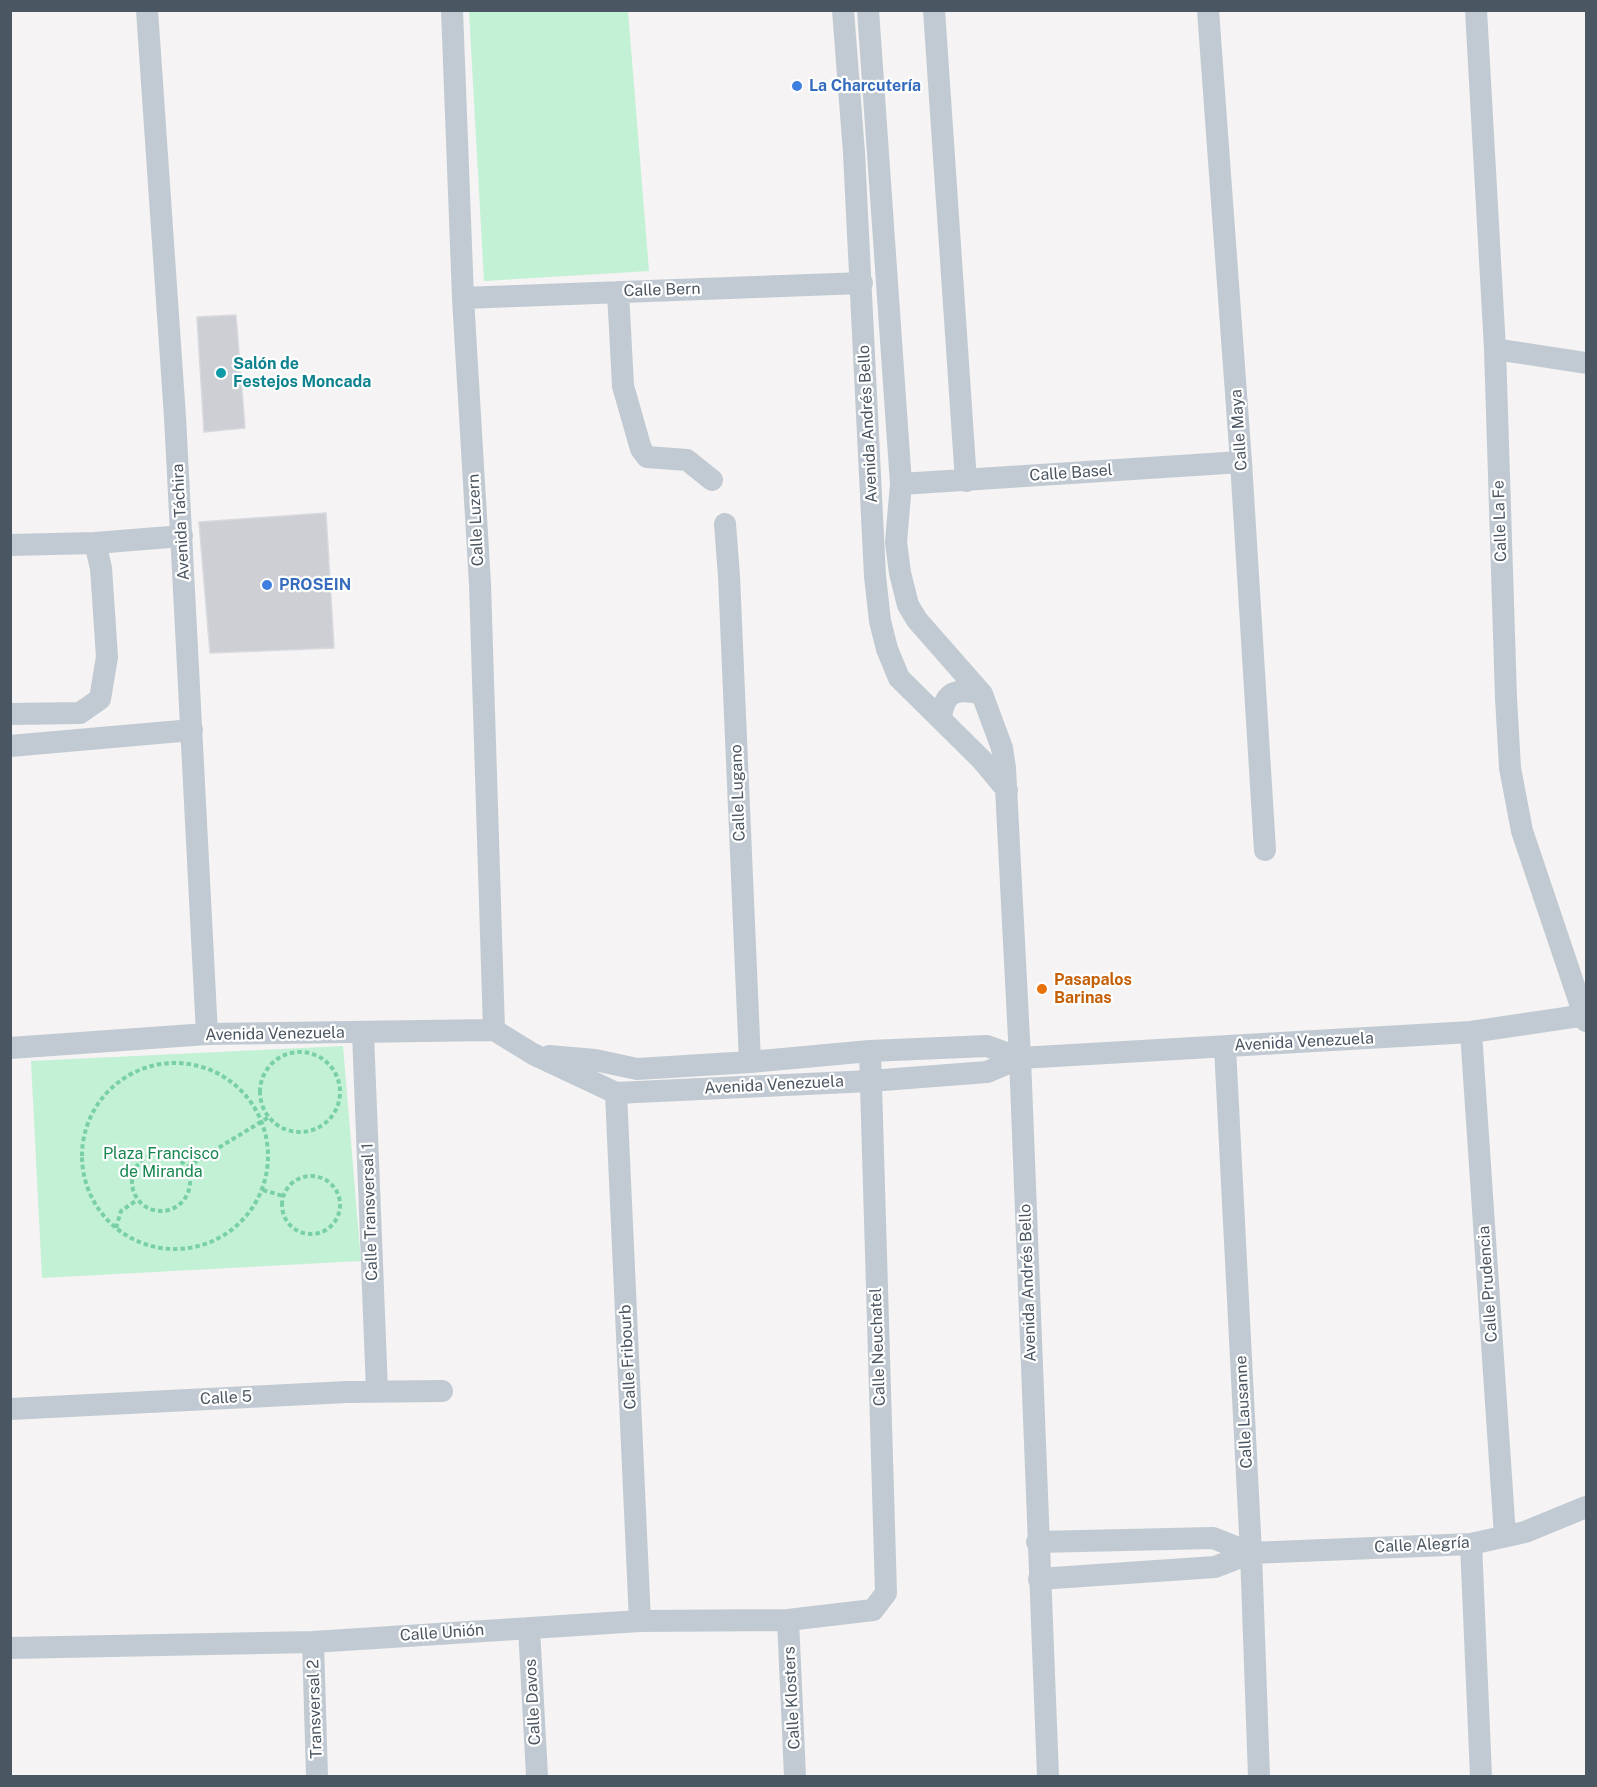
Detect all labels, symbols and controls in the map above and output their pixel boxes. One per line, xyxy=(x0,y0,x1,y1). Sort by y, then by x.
place label: La Charcutería xyxy=(809,76,921,96)
marker: La Charcutería xyxy=(790,79,804,93)
street label: Calle Bern xyxy=(623,279,701,301)
street label: Avenida Andrés Bello xyxy=(854,345,882,503)
place label: Salón de Festejos Moncada xyxy=(233,354,371,392)
marker: Salón de Festejos Moncada xyxy=(214,366,228,380)
street label: Calle Maya xyxy=(1227,389,1251,471)
street label: Calle Basel xyxy=(1029,461,1113,485)
street label: Avenida Táchira xyxy=(168,463,194,581)
street label: Calle Luzern xyxy=(464,473,488,567)
street label: Calle La Fe xyxy=(1489,480,1511,562)
place label: PROSEIN xyxy=(279,575,351,595)
marker: PROSEIN xyxy=(260,578,274,592)
street label: Calle Lugano xyxy=(727,744,749,842)
place label: Pasapalos Barinas xyxy=(1054,970,1132,1008)
marker: Pasapalos Barinas xyxy=(1035,982,1049,996)
street label: Avenida Venezuela xyxy=(205,1023,345,1045)
street label: Avenida Venezuela xyxy=(1234,1029,1374,1055)
street label: Avenida Venezuela xyxy=(704,1072,844,1098)
street label: Calle Transversal 1 xyxy=(358,1143,382,1281)
park label: Plaza Francisco de Miranda xyxy=(103,1144,219,1182)
street label: Avenida Andrés Bello xyxy=(1016,1204,1040,1362)
street label: Calle Prudencia xyxy=(1474,1225,1502,1343)
street label: Calle Neuchatel xyxy=(866,1288,890,1406)
street label: Calle Fribourb xyxy=(616,1304,640,1410)
street label: Calle Lausanne xyxy=(1231,1355,1257,1469)
street label: Calle 5 xyxy=(200,1387,252,1409)
street label: Calle Alegría xyxy=(1374,1533,1470,1557)
street label: Calle Unión xyxy=(399,1620,485,1646)
street label: Calle Klosters xyxy=(780,1646,804,1750)
street label: Calle Davos xyxy=(521,1658,545,1746)
street label: Transversal 2 xyxy=(304,1659,326,1759)

